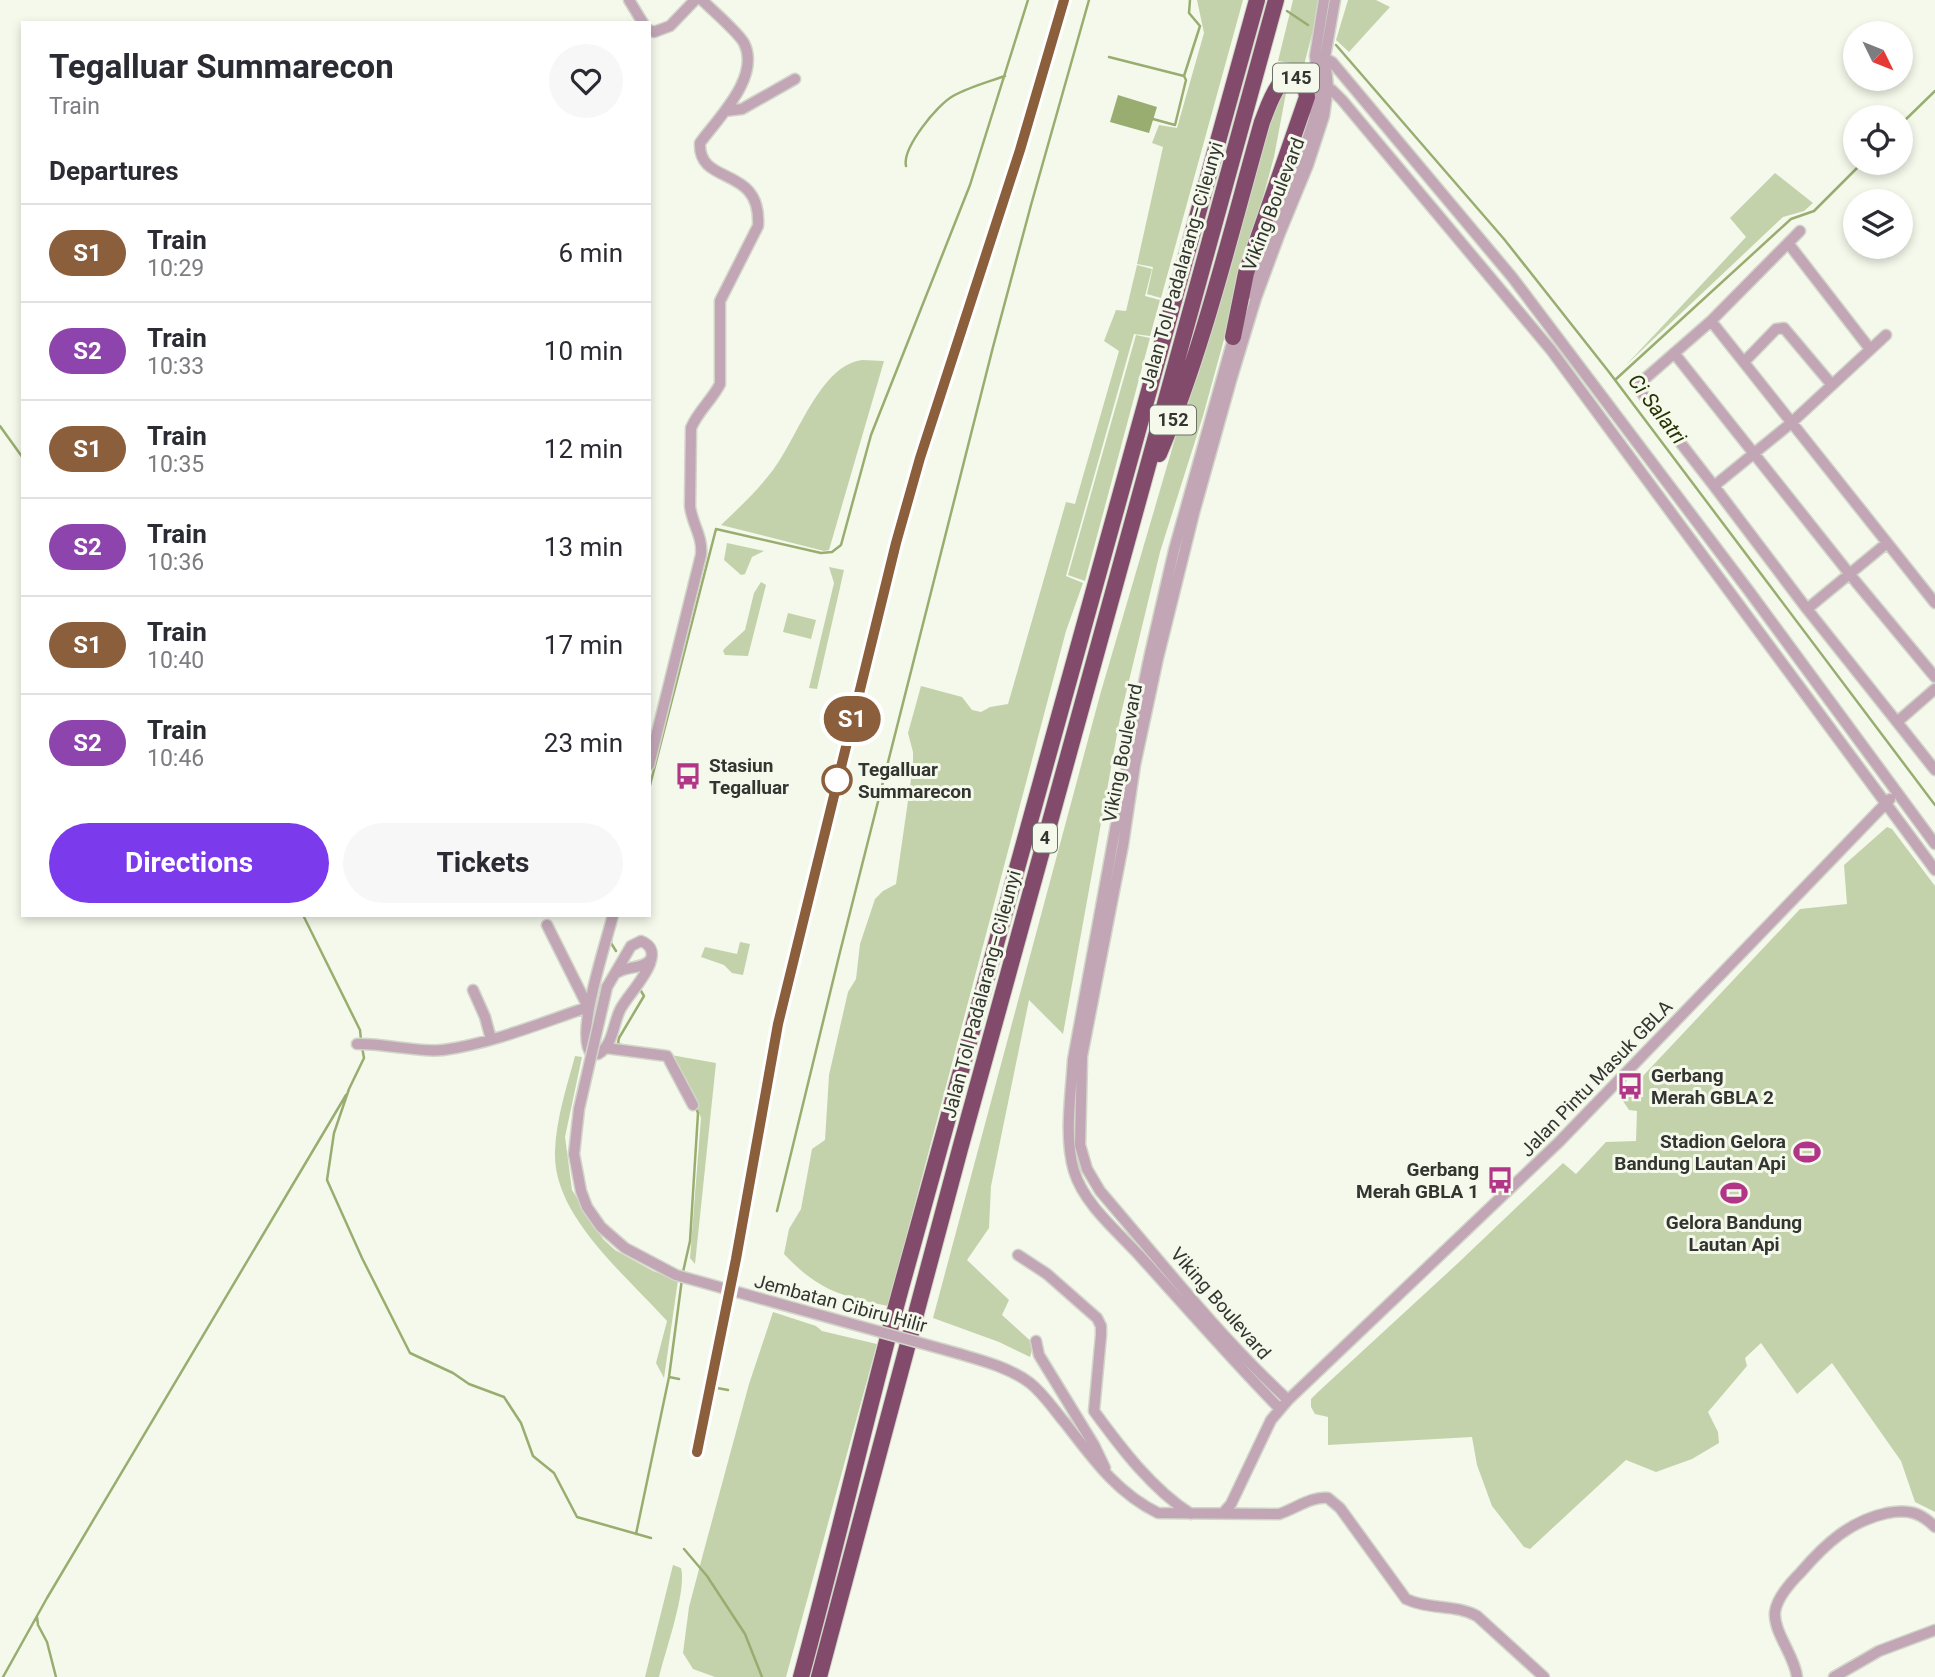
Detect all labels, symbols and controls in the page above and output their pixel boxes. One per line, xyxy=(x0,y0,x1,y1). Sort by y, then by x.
north arrow xyxy=(1843,21,1913,91)
map controls xyxy=(1843,21,1913,259)
button: heart xyxy=(549,44,623,118)
text: Tegalluar Summarecon xyxy=(49,47,394,86)
road number: 145 xyxy=(1273,64,1319,92)
text: Train xyxy=(49,93,100,120)
button: locate xyxy=(1843,105,1913,175)
street label: Viking Boulevard xyxy=(1237,134,1309,274)
street label: Jalan Tol Padalarang–Cileunyi xyxy=(1135,139,1228,391)
text: Departures xyxy=(49,156,179,186)
button: layers xyxy=(1843,189,1913,259)
text: Train xyxy=(147,225,207,255)
text: 6 min xyxy=(558,238,623,268)
text: S1 xyxy=(73,239,102,267)
text: 10:29 xyxy=(147,255,204,282)
text: Train xyxy=(147,323,207,353)
text: 10 min xyxy=(544,336,623,366)
text: S2 xyxy=(73,337,102,365)
text: 10:33 xyxy=(147,353,204,380)
water label: Ci Salatri xyxy=(1623,369,1691,449)
road number: 152 xyxy=(1150,406,1196,434)
text: Train xyxy=(147,421,207,451)
text: 12 min xyxy=(544,434,623,464)
text: S1 xyxy=(73,435,102,463)
text: 10:35 xyxy=(147,451,204,478)
text: Train xyxy=(147,519,207,549)
text: 13 min xyxy=(544,532,623,562)
text: S2 xyxy=(73,533,102,561)
text: 10:36 xyxy=(147,549,204,576)
text: Train xyxy=(147,617,207,647)
text: 17 min xyxy=(544,630,623,660)
text: S1 xyxy=(73,631,102,659)
text: 10:40 xyxy=(147,647,204,674)
street label: Viking Boulevard xyxy=(1098,682,1147,824)
line badge: S1 xyxy=(820,696,884,742)
text: S1 xyxy=(838,705,866,733)
text: Train xyxy=(147,715,207,745)
text: 23 min xyxy=(544,728,623,758)
text: S2 xyxy=(73,729,102,757)
text: 10:46 xyxy=(147,745,204,772)
place label: Stasiun Tegalluar xyxy=(709,754,789,799)
place label: Tegalluar Summarecon xyxy=(858,758,972,803)
bus stop icon: Stasiun Tegalluar xyxy=(673,761,703,791)
marker: Tegalluar Summarecon xyxy=(822,765,852,795)
button: Directions xyxy=(49,823,329,903)
button: Tickets xyxy=(343,823,623,903)
road number: 4 xyxy=(1033,824,1057,852)
street label: Jalan Tol Padalarang–Cileunyi xyxy=(937,868,1026,1121)
street label: Jalan Pintu Masuk GBLA xyxy=(1516,995,1678,1161)
place label: Gerbang Merah GBLA 2 xyxy=(1651,1064,1774,1109)
bus stop icon: Gerbang Merah GBLA 2 xyxy=(1615,1071,1645,1101)
place label: Stadion Gelora Bandung Lautan Api xyxy=(1614,1130,1786,1175)
sports icon: Stadion Gelora Bandung Lautan Api xyxy=(1792,1137,1822,1167)
place label: Gerbang Merah GBLA 1 xyxy=(1356,1158,1479,1203)
bus stop icon: Gerbang Merah GBLA 1 xyxy=(1485,1165,1515,1195)
sports icon: Gelora Bandung Lautan Api xyxy=(1719,1178,1749,1208)
place label: Gelora Bandung Lautan Api xyxy=(1666,1211,1802,1256)
street label: Viking Boulevard xyxy=(1166,1243,1276,1364)
street label: Jembatan Cibiru Hilir xyxy=(752,1269,930,1338)

